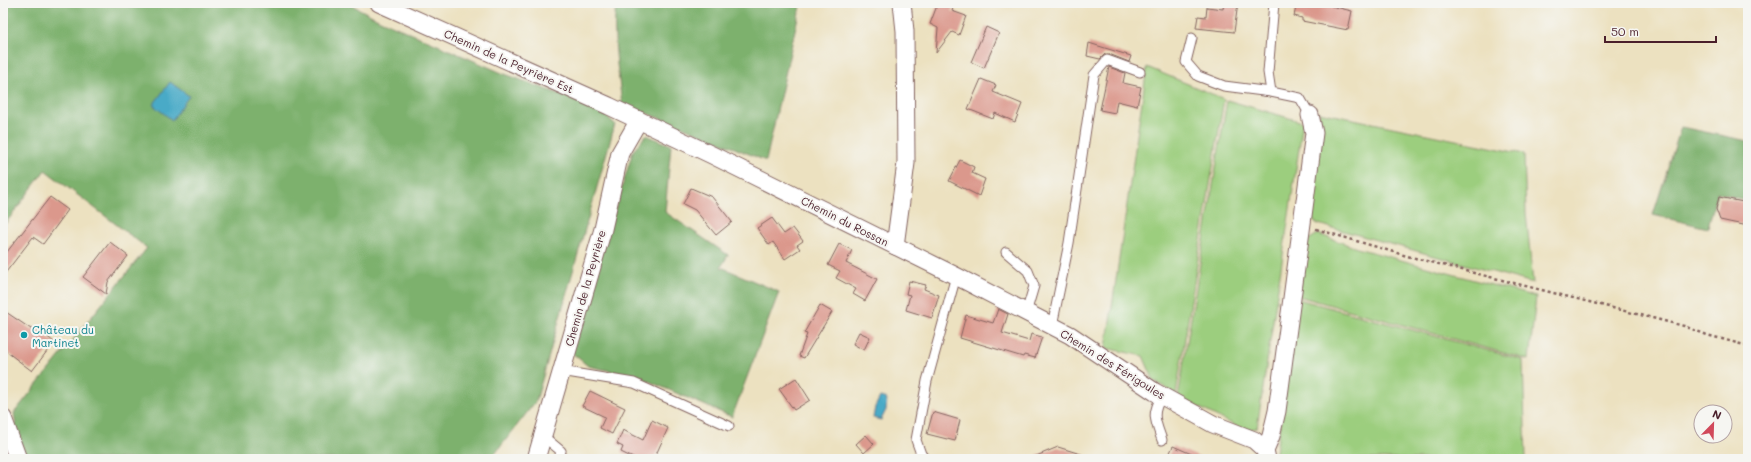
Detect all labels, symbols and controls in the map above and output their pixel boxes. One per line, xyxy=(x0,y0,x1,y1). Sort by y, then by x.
scale bar xyxy=(1605,18,1716,44)
text: 50 m xyxy=(1611,23,1639,39)
street label: Chemin de la Peyrière Est xyxy=(442,26,576,96)
street label: Chemin du Rossan xyxy=(799,192,891,250)
street label: Chemin de la Peyrière xyxy=(561,228,609,348)
place label: Château du Martinet xyxy=(32,322,94,350)
street label: Chemin des Férigoules xyxy=(1058,326,1168,402)
marker: Château du Martinet xyxy=(19,330,29,340)
north arrow xyxy=(1693,404,1733,444)
text: N xyxy=(1710,406,1724,423)

